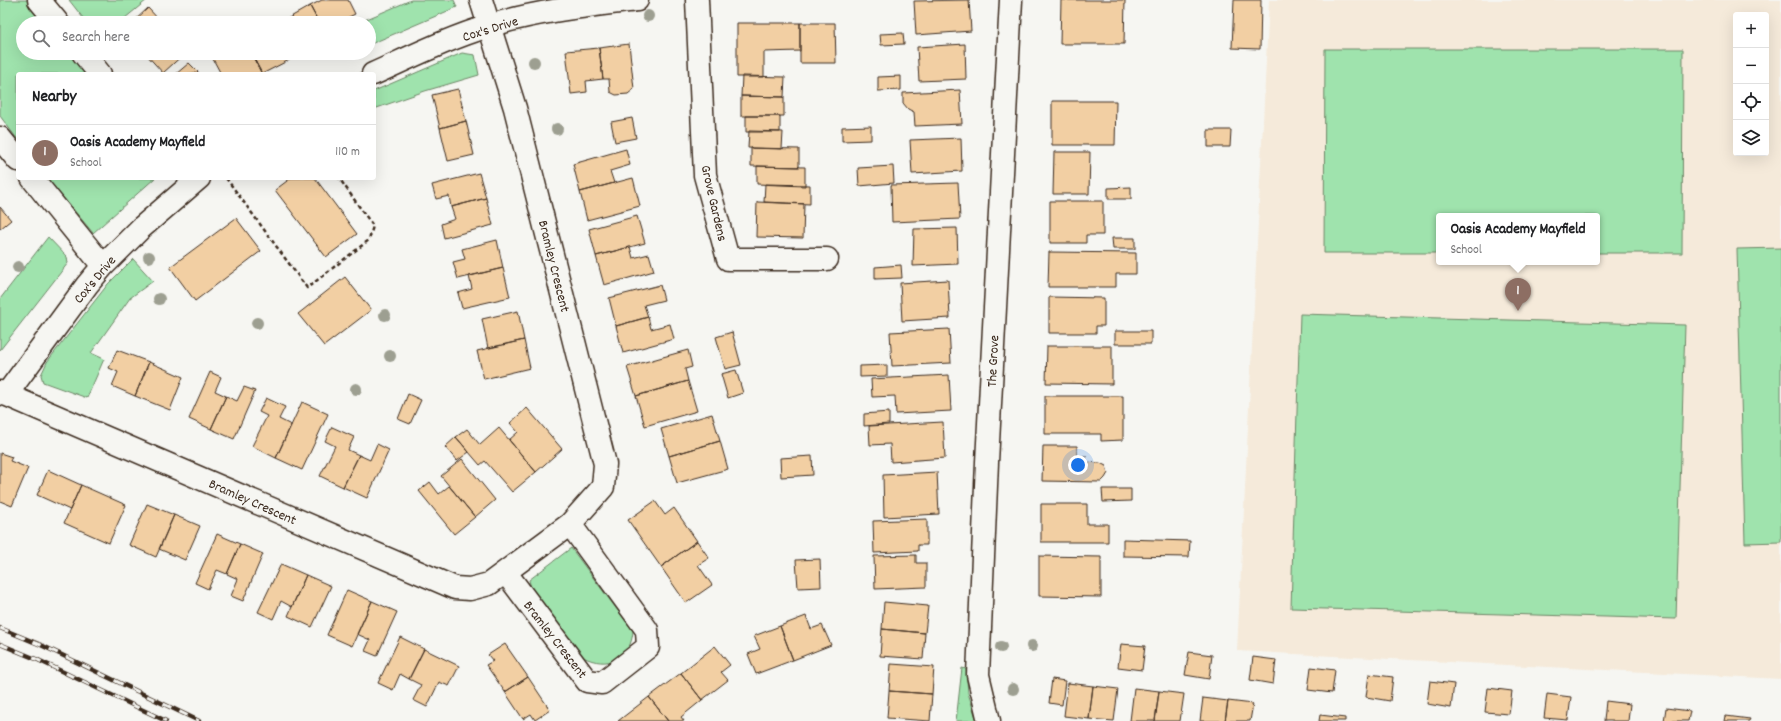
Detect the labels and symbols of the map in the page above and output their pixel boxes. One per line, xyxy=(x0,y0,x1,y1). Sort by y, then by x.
street label: Cox's Drive xyxy=(460,12,521,48)
street label: Grove Gardens xyxy=(695,163,732,244)
street label: Bramley Crescent xyxy=(532,218,574,314)
street label: Cox's Drive xyxy=(69,252,122,309)
pin: 1 xyxy=(1505,278,1531,311)
street label: The Grove xyxy=(983,335,1005,388)
your location xyxy=(1068,455,1088,475)
street label: Bramley Crescent xyxy=(205,475,299,531)
street label: Bramley Crescent xyxy=(518,597,591,683)

